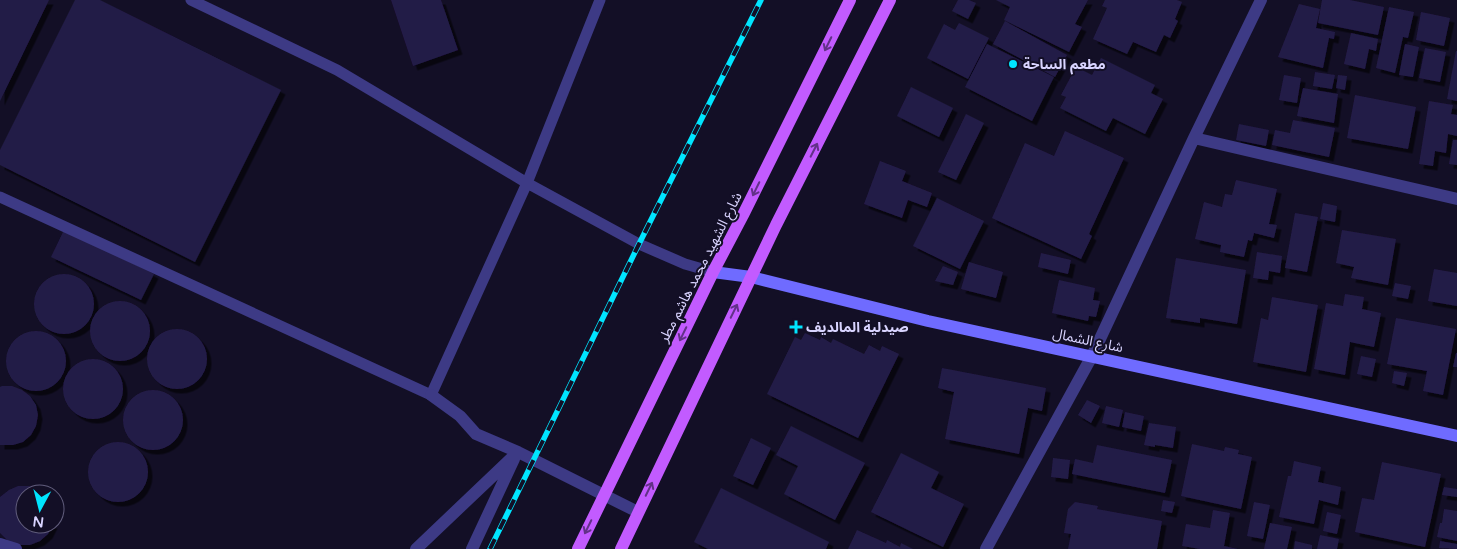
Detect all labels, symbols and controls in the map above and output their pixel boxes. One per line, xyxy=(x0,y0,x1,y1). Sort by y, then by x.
one-way arrow xyxy=(823,36,833,51)
place label: مطعم الساحة xyxy=(1023,56,1106,75)
marker: مطعم الساحة xyxy=(1007,58,1019,70)
one-way arrow xyxy=(809,142,819,157)
one-way arrow xyxy=(751,181,760,196)
street label: شارع الشهيد محمد هاشم مطر xyxy=(655,189,748,347)
one-way arrow xyxy=(730,304,740,319)
place label: صيدلية المالديف xyxy=(806,319,909,336)
marker: صيدلية المالديف xyxy=(790,321,802,333)
street label: شارع الشمال xyxy=(1051,325,1125,358)
one-way arrow xyxy=(677,326,687,341)
one-way arrow xyxy=(645,482,654,497)
north arrow xyxy=(15,484,65,534)
text: N xyxy=(32,512,45,531)
one-way arrow xyxy=(583,519,592,534)

